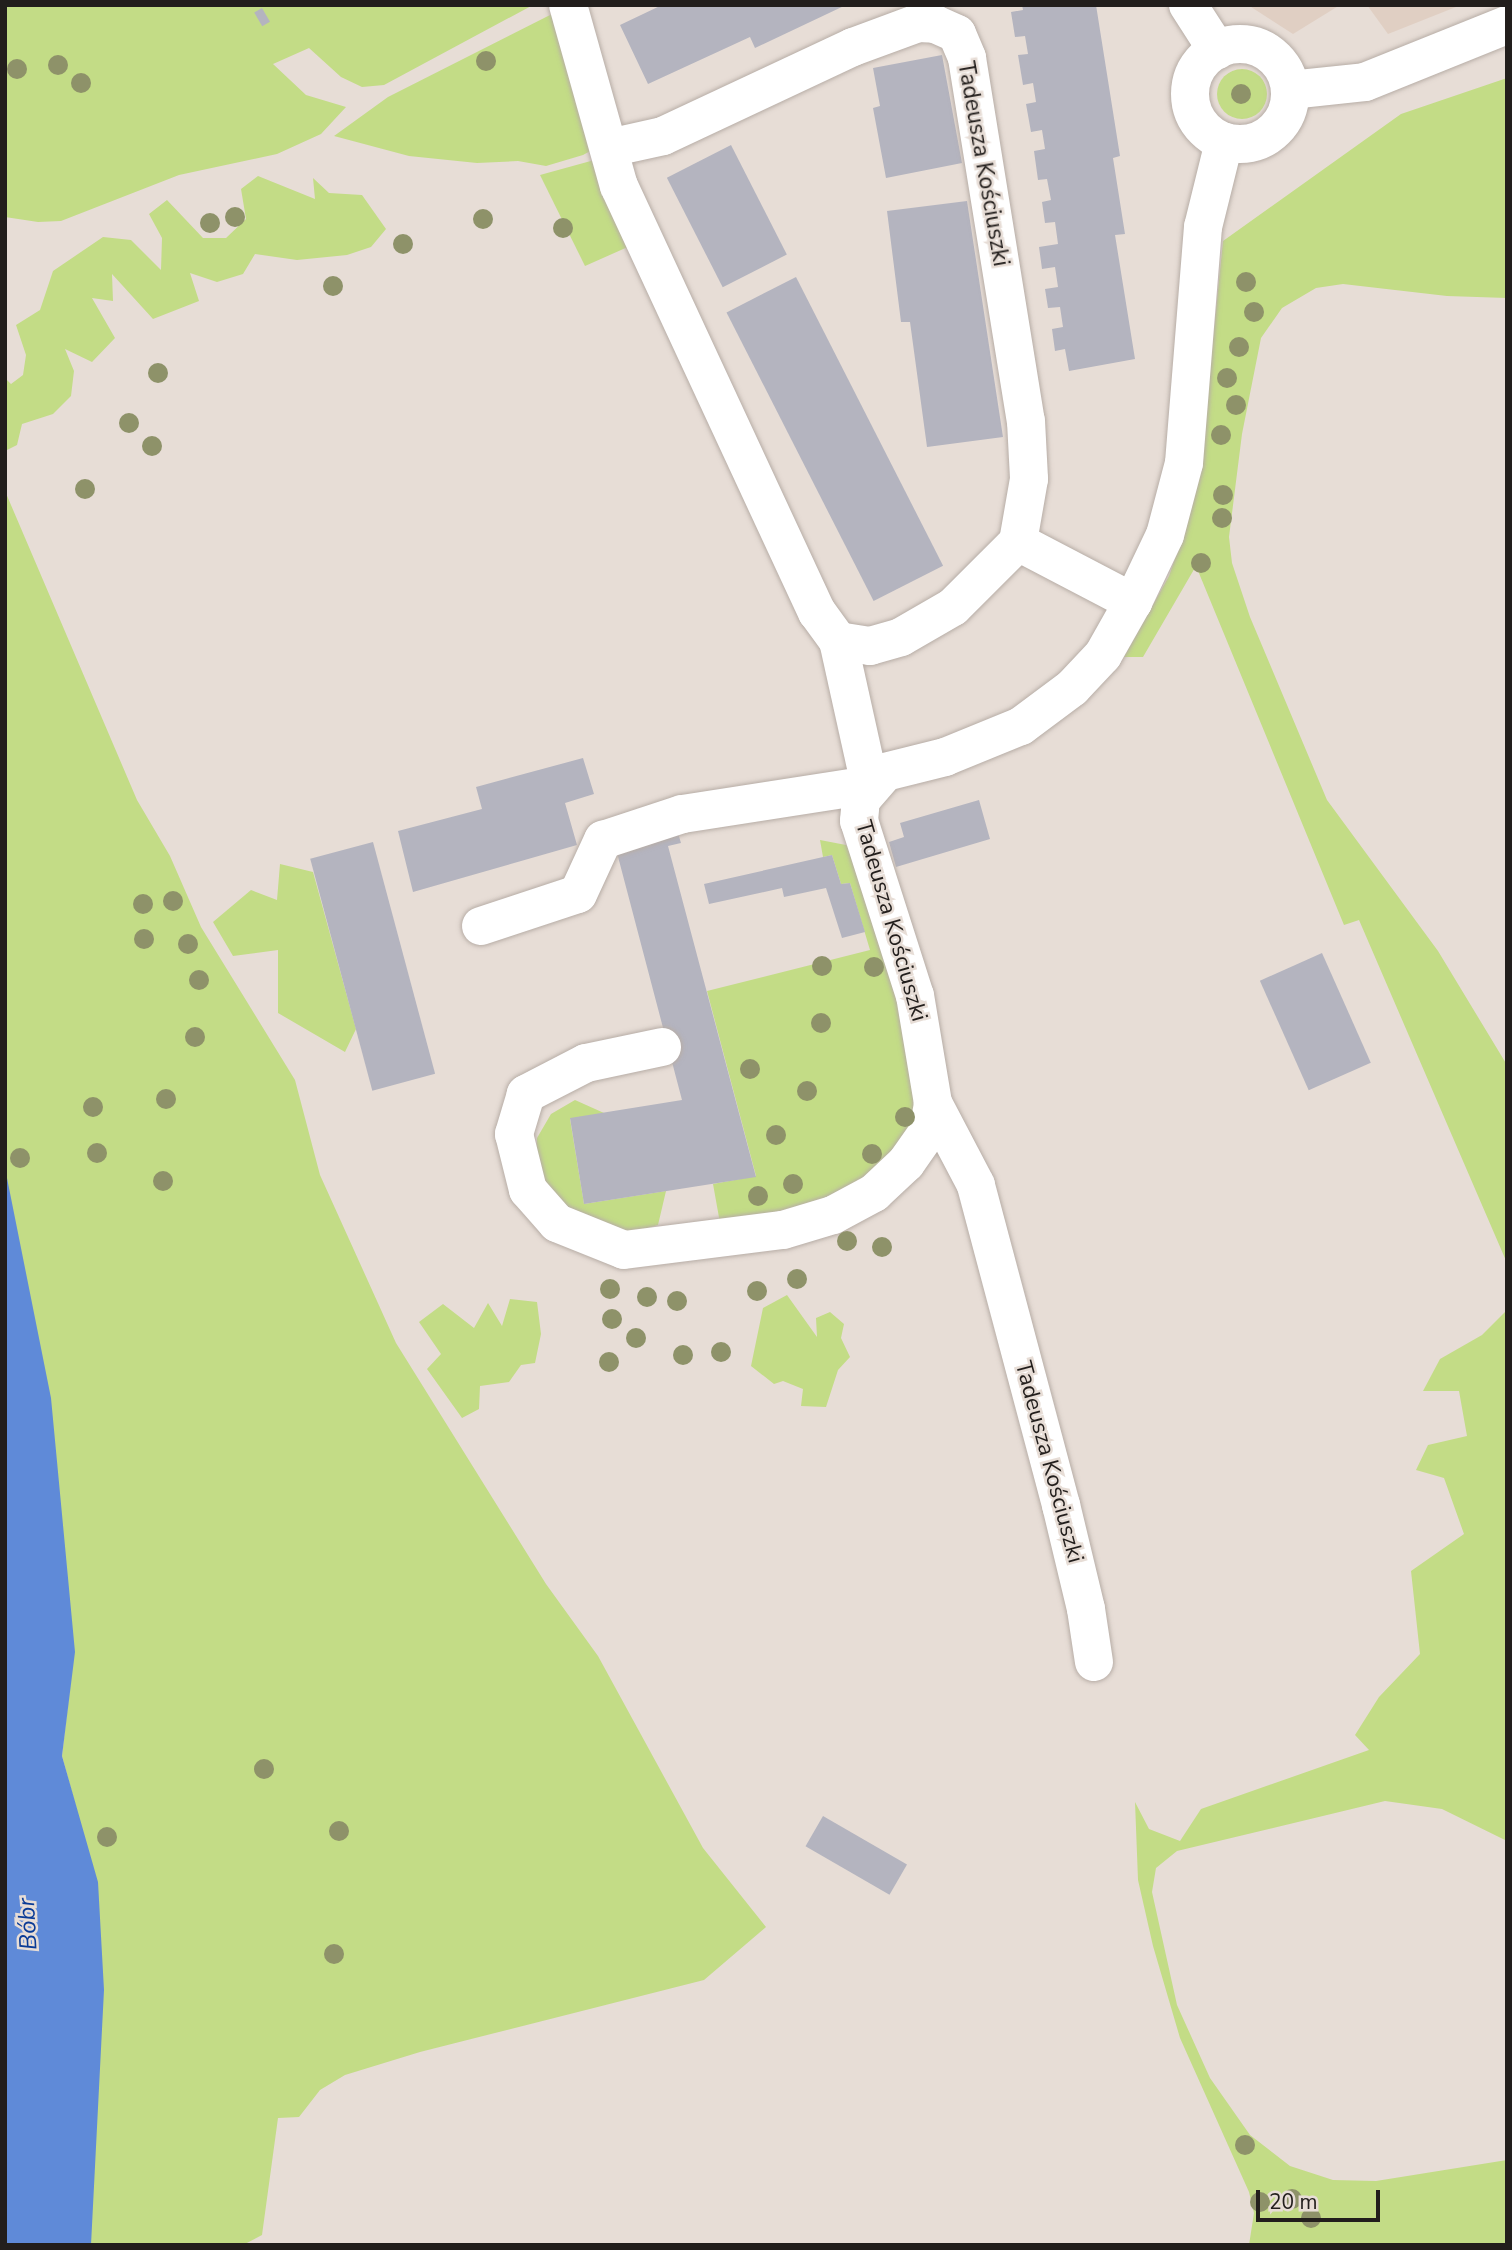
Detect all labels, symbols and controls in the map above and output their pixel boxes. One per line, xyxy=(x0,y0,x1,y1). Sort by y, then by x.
street label: Tadeusza Kościuszki xyxy=(951,59,1015,269)
street label: Tadeusza Kościuszki xyxy=(849,817,933,1025)
street label: Tadeusza Kościuszki xyxy=(1009,1358,1089,1566)
water label: Bóbr xyxy=(12,1897,44,1951)
scale bar xyxy=(1260,2176,1384,2220)
text: 20 m xyxy=(1269,2188,1318,2216)

